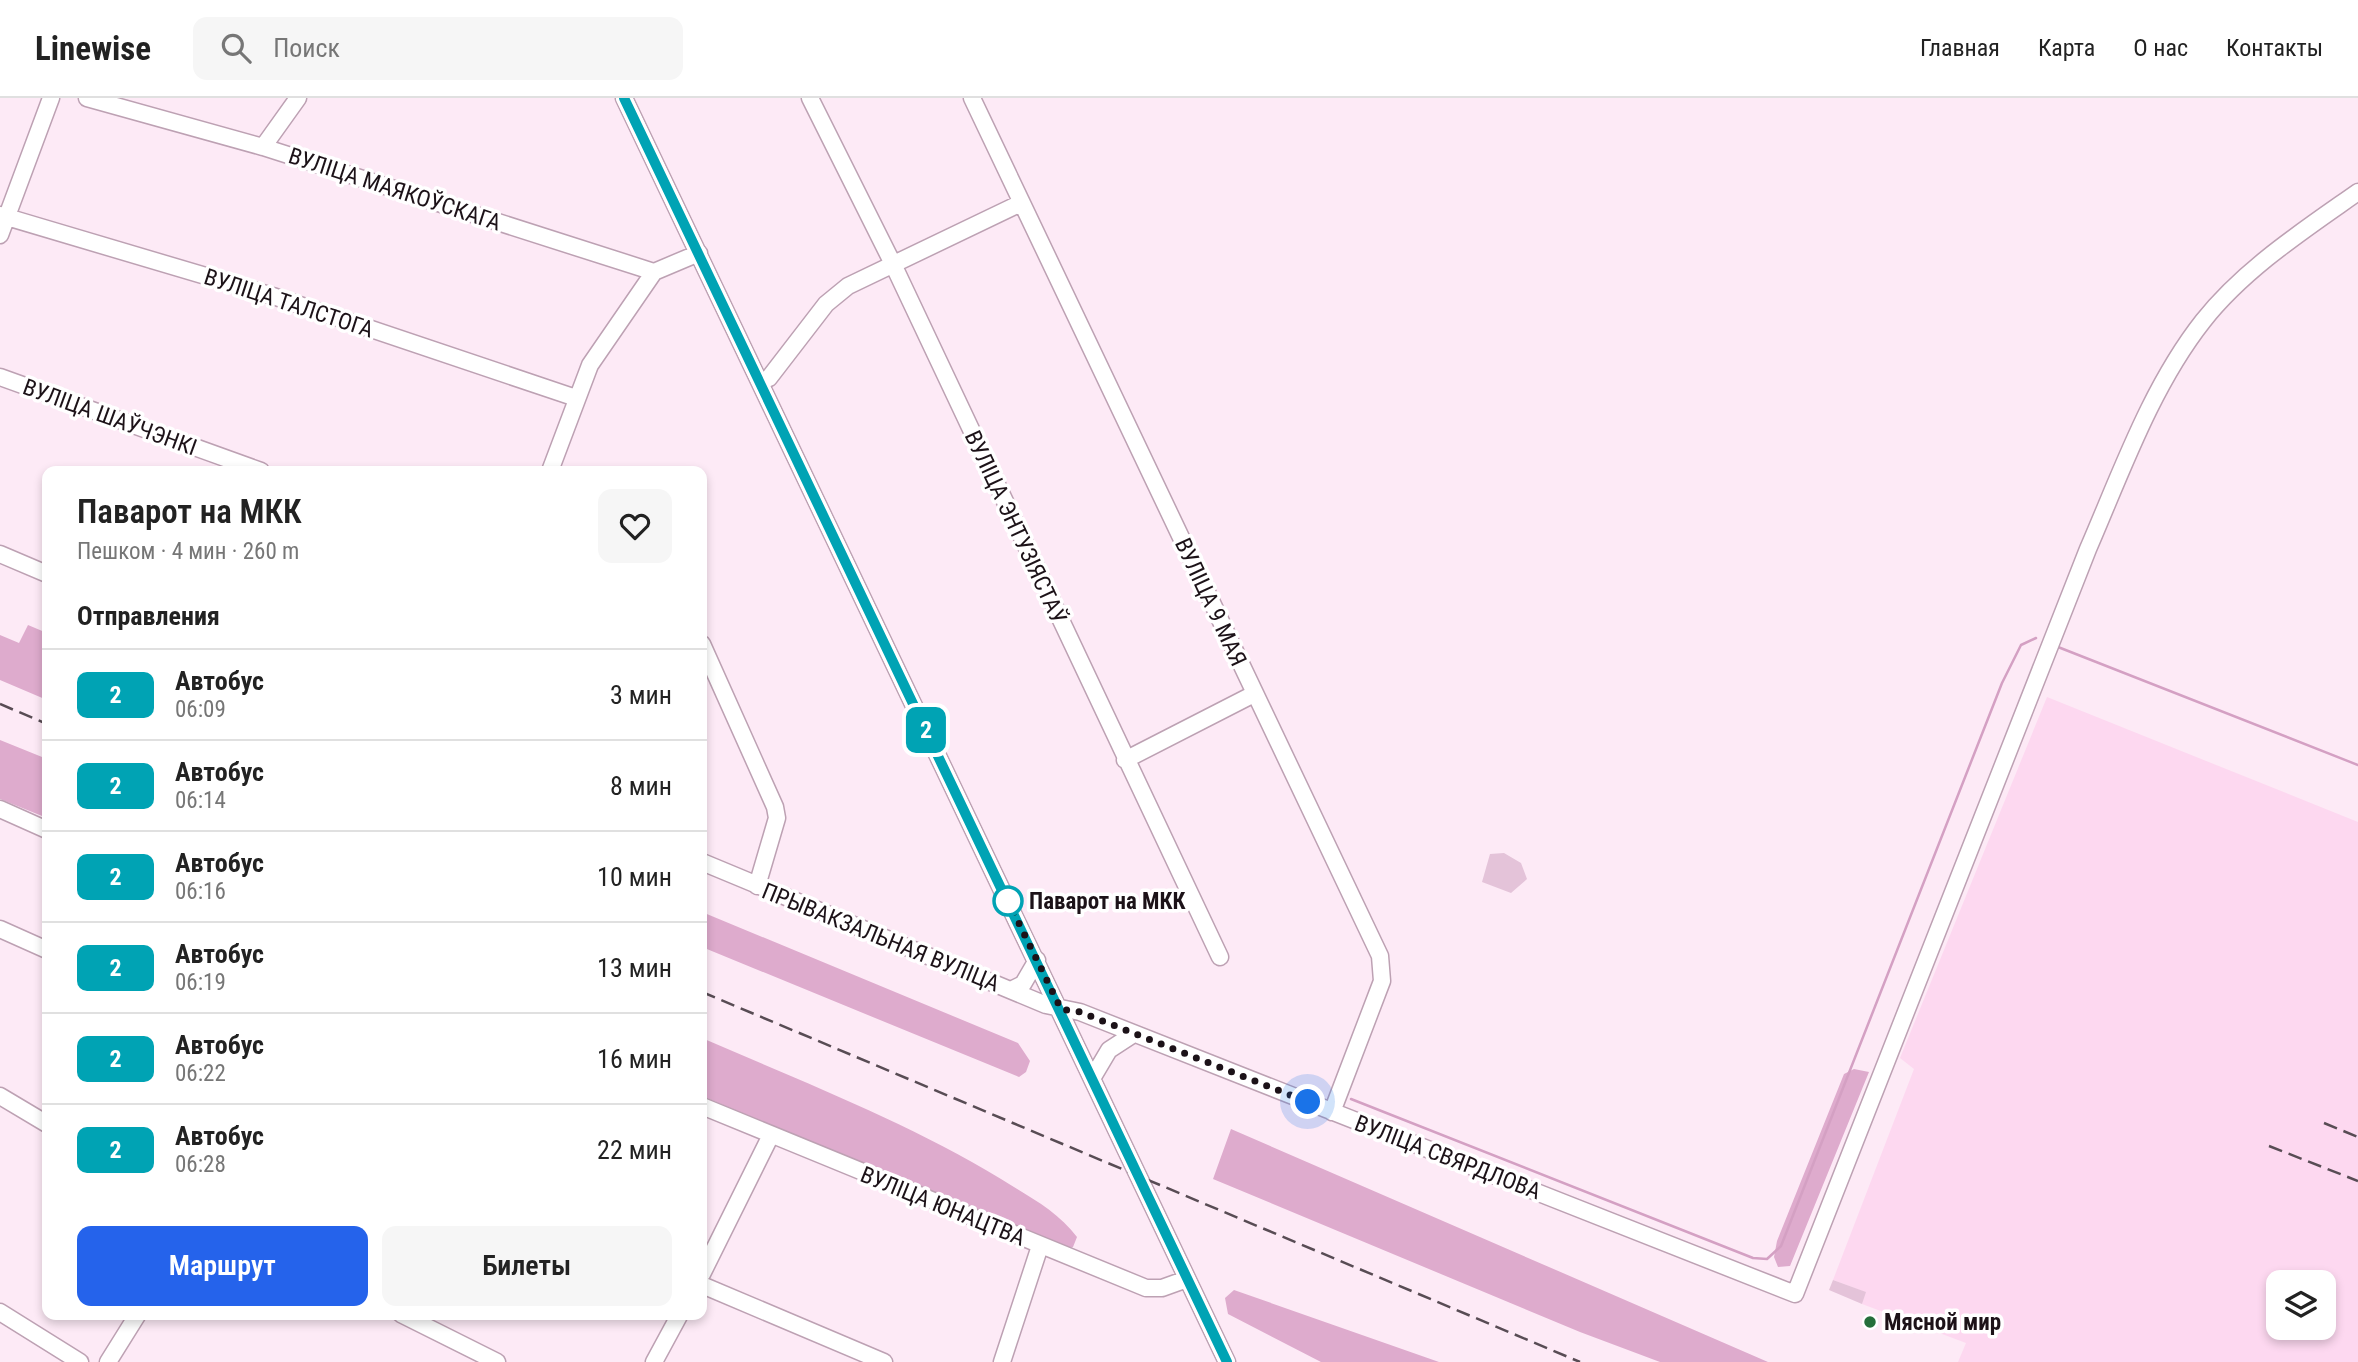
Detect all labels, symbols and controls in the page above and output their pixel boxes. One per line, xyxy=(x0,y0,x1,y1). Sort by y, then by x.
search box xyxy=(193,17,683,80)
text: Linewise xyxy=(35,29,151,68)
icon: search xyxy=(217,29,255,67)
text: Поиск xyxy=(273,33,340,63)
text: Главная xyxy=(1920,34,2000,62)
text: Карта xyxy=(2038,34,2095,62)
text: О нас xyxy=(2133,34,2188,62)
text: Контакты xyxy=(2226,34,2323,62)
street label: ВУЛІЦА МАЯКОЎСКАГА xyxy=(285,141,505,237)
street label: ВУЛІЦА ТАЛСТОГА xyxy=(201,263,377,344)
street label: ВУЛІЦА ШАЎЧЭНКІ xyxy=(19,373,201,461)
street label: ВУЛІЦА ЭНТУЗІЯСТАЎ xyxy=(959,426,1073,628)
button: heart xyxy=(598,489,672,563)
text: Паварот на МКК xyxy=(77,492,302,531)
street label: ВУЛІЦА 9 МАЯ xyxy=(1169,534,1252,671)
text: Пешком · 4 мин · 260 m xyxy=(77,538,299,565)
text: Отправления xyxy=(77,601,220,631)
text: Автобус xyxy=(175,666,264,696)
text: 3 мин xyxy=(610,680,672,710)
text: 2 xyxy=(109,681,122,709)
text: 06:09 xyxy=(175,696,226,723)
line badge: 2 xyxy=(903,707,949,753)
text: 2 xyxy=(920,716,932,744)
text: Автобус xyxy=(175,757,264,787)
text: 8 мин xyxy=(610,771,672,801)
text: 2 xyxy=(109,772,122,800)
text: 06:14 xyxy=(175,787,226,814)
text: Автобус xyxy=(175,848,264,878)
text: 10 мин xyxy=(597,862,672,892)
text: 2 xyxy=(109,863,122,891)
street label: ПРЫВАКЗАЛЬНАЯ ВУЛІЦА xyxy=(758,877,1004,998)
text: 06:16 xyxy=(175,878,226,905)
marker: Паварот на МКК xyxy=(993,886,1023,916)
place label: Паварот на МКК xyxy=(1029,888,1187,915)
text: Автобус xyxy=(175,939,264,969)
text: 13 мин xyxy=(597,953,672,983)
text: 2 xyxy=(109,954,122,982)
text: 06:19 xyxy=(175,969,226,996)
text: Автобус xyxy=(175,1030,264,1060)
text: 16 мин xyxy=(597,1044,672,1074)
text: 2 xyxy=(109,1045,122,1073)
text: 06:22 xyxy=(175,1060,226,1087)
your location xyxy=(1290,1084,1325,1119)
street label: ВУЛІЦА СВЯРДЛОВА xyxy=(1351,1110,1545,1205)
text: Автобус xyxy=(175,1121,264,1151)
text: 22 мин xyxy=(597,1135,672,1165)
text: 2 xyxy=(109,1136,122,1164)
text: 06:28 xyxy=(175,1151,226,1178)
street label: ВУЛІЦА ЮНАЦТВА xyxy=(856,1161,1029,1252)
button: Маршрут xyxy=(77,1226,368,1306)
button: Билеты xyxy=(382,1226,672,1306)
map controls xyxy=(2266,1270,2336,1340)
button: layers xyxy=(2266,1270,2336,1340)
place label: Мясной мир xyxy=(1884,1309,2001,1336)
marker: Мясной мир xyxy=(1862,1314,1878,1330)

